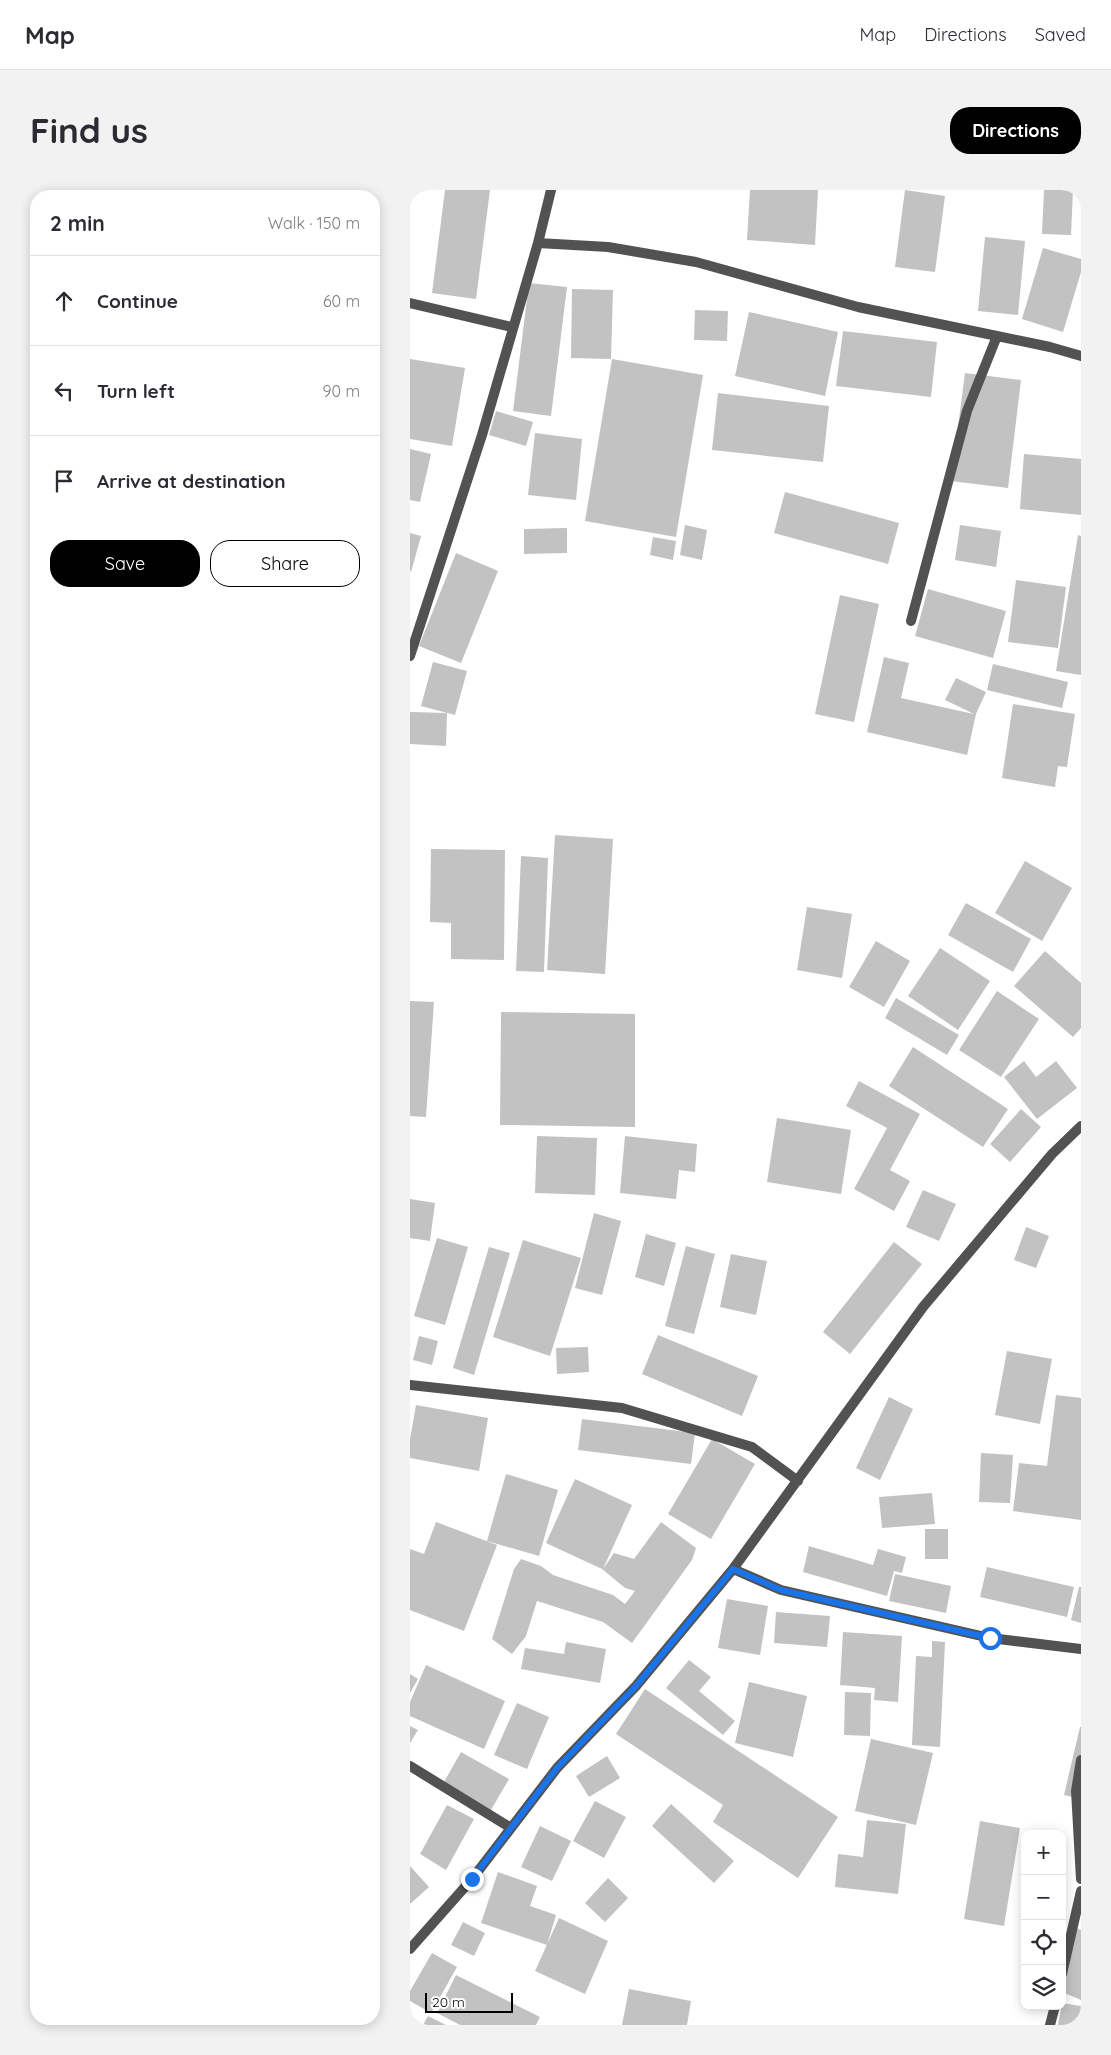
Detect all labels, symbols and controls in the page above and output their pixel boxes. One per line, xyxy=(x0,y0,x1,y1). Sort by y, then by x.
text: Map xyxy=(25,20,75,50)
text: Map xyxy=(859,23,896,46)
text: Directions xyxy=(924,23,1007,46)
text: Saved xyxy=(1035,23,1086,46)
button: Directions xyxy=(950,107,1081,154)
text: Find us xyxy=(30,108,148,152)
text: 2 min xyxy=(50,210,105,236)
text: Walk · 150 m xyxy=(268,213,360,233)
icon: ahead xyxy=(50,287,78,315)
text: Continue xyxy=(97,289,178,313)
text: 60 m xyxy=(323,291,360,311)
icon: left xyxy=(50,377,78,405)
text: Turn left xyxy=(97,379,175,403)
text: 90 m xyxy=(323,381,360,401)
icon: arrive xyxy=(50,467,78,495)
text: Arrive at destination xyxy=(97,469,286,493)
button: Save xyxy=(50,540,200,587)
button: Share xyxy=(210,540,360,587)
route start xyxy=(979,1627,1002,1650)
map controls xyxy=(1021,1830,1066,2010)
button: + xyxy=(1021,1830,1066,1875)
route end xyxy=(461,1868,484,1891)
button: − xyxy=(1021,1875,1066,1920)
button: locate xyxy=(1021,1920,1066,1965)
button: layers xyxy=(1021,1965,1066,2010)
scale bar xyxy=(425,1990,512,2013)
text: 20 m xyxy=(432,1993,465,2011)

